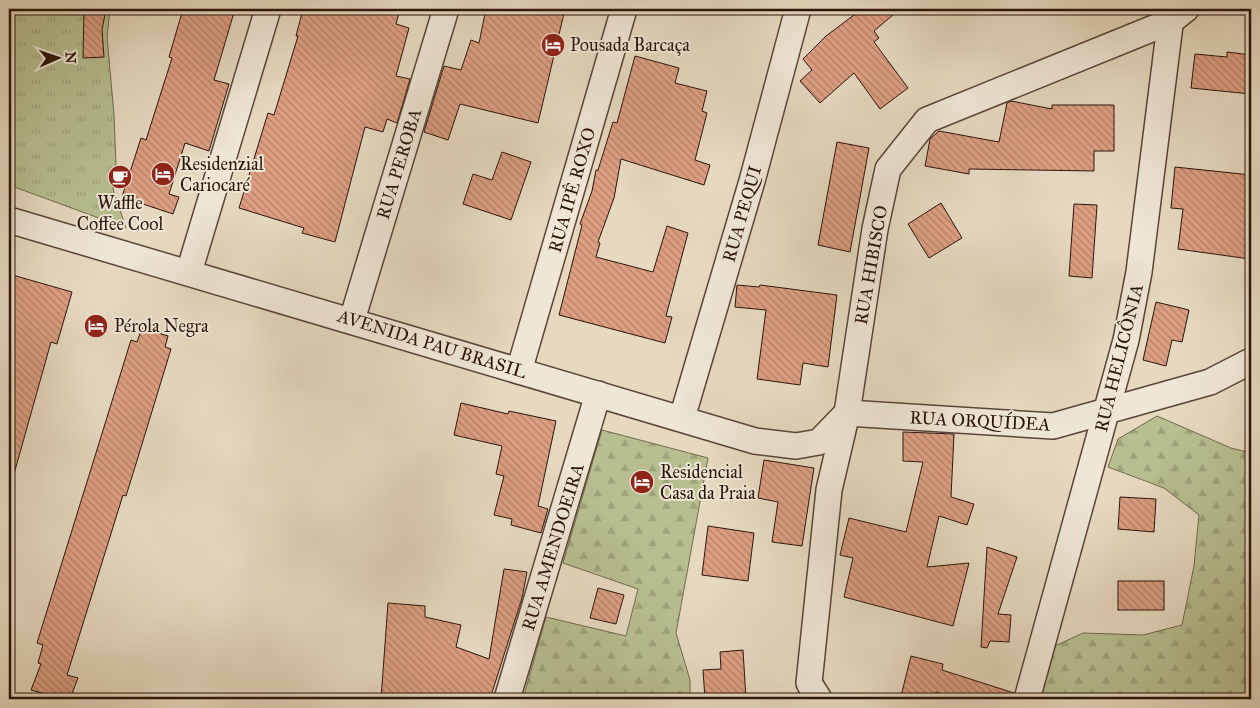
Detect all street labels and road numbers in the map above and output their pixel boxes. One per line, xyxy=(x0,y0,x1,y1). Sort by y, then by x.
street label: RUA PEROBA xyxy=(372,106,426,222)
street label: RUA IPÊ ROXO xyxy=(543,125,600,255)
street label: RUA PEQUI xyxy=(718,163,766,265)
street label: RUA HIBISCO xyxy=(850,204,892,326)
street label: RUA HELICÔNIA xyxy=(1089,281,1148,434)
street label: AVENIDA PAU BRASIL xyxy=(334,304,530,383)
street label: RUA ORQUÍDEA xyxy=(909,404,1051,436)
street label: RUA AMENDOEIRA xyxy=(517,461,589,633)

